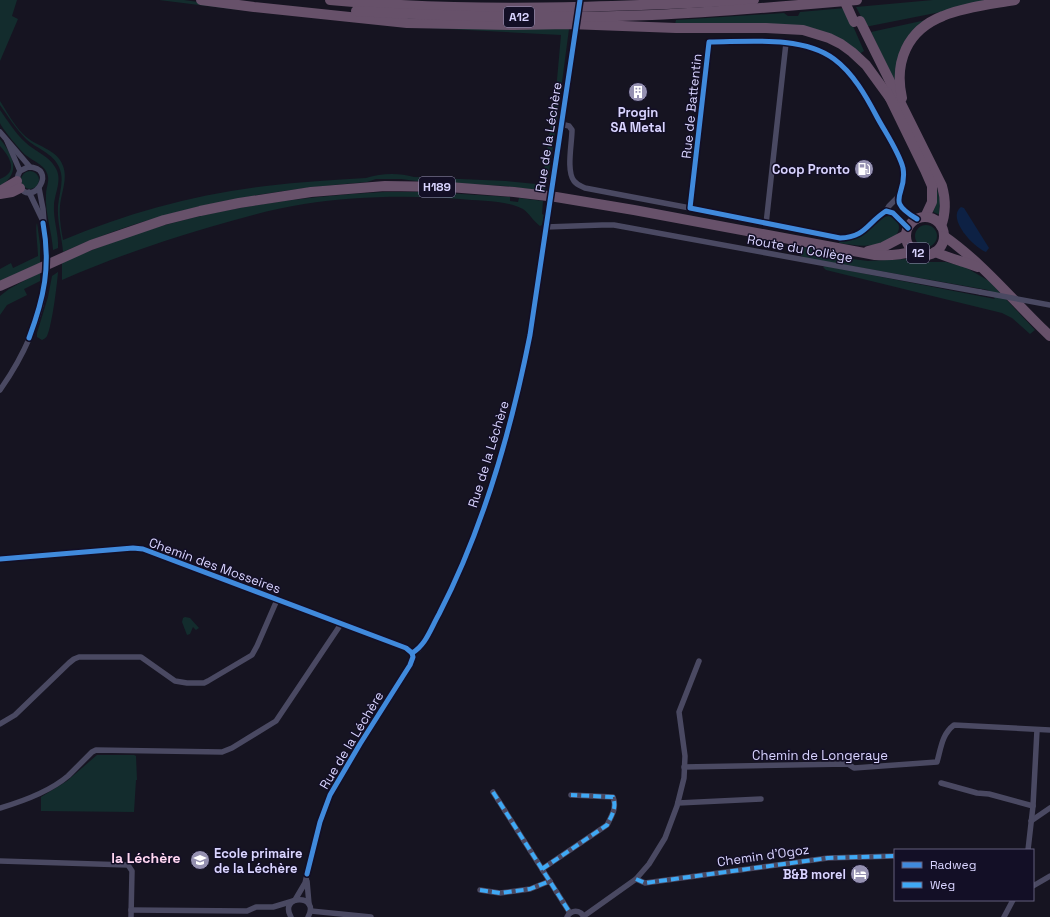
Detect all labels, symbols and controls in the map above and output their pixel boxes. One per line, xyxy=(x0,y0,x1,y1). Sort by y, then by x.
road number: A12 xyxy=(504,7,534,27)
street label: Rue de Battentin xyxy=(678,53,705,159)
street label: Rue de la Léchère xyxy=(531,81,566,193)
building icon: Progin SA Metal xyxy=(627,81,649,103)
place label: Progin SA Metal xyxy=(611,104,665,136)
fuel station icon: Coop Pronto xyxy=(853,158,875,180)
place label: Coop Pronto xyxy=(772,161,850,178)
road number: H189 xyxy=(419,177,455,197)
street label: Route du Collège xyxy=(746,231,854,266)
road number: 12 xyxy=(907,243,929,263)
street label: Rue de la Léchère xyxy=(464,399,513,510)
street label: Chemin des Mosseires xyxy=(147,534,283,597)
street label: Rue de la Léchère xyxy=(316,688,387,792)
street label: Chemin de Longeraye xyxy=(752,747,888,764)
street label: Chemin d'Ogoz xyxy=(716,841,810,870)
place label: Ecole primaire de la Léchère xyxy=(214,845,302,877)
district label: la Léchère xyxy=(111,849,181,867)
school or university icon: Ecole primaire de la Léchère xyxy=(189,849,211,871)
legend xyxy=(894,849,1034,901)
text: Radweg xyxy=(930,857,976,873)
hotel icon: B&B morel xyxy=(849,863,871,885)
place label: B&B morel xyxy=(783,866,846,883)
text: Weg xyxy=(930,877,955,893)

